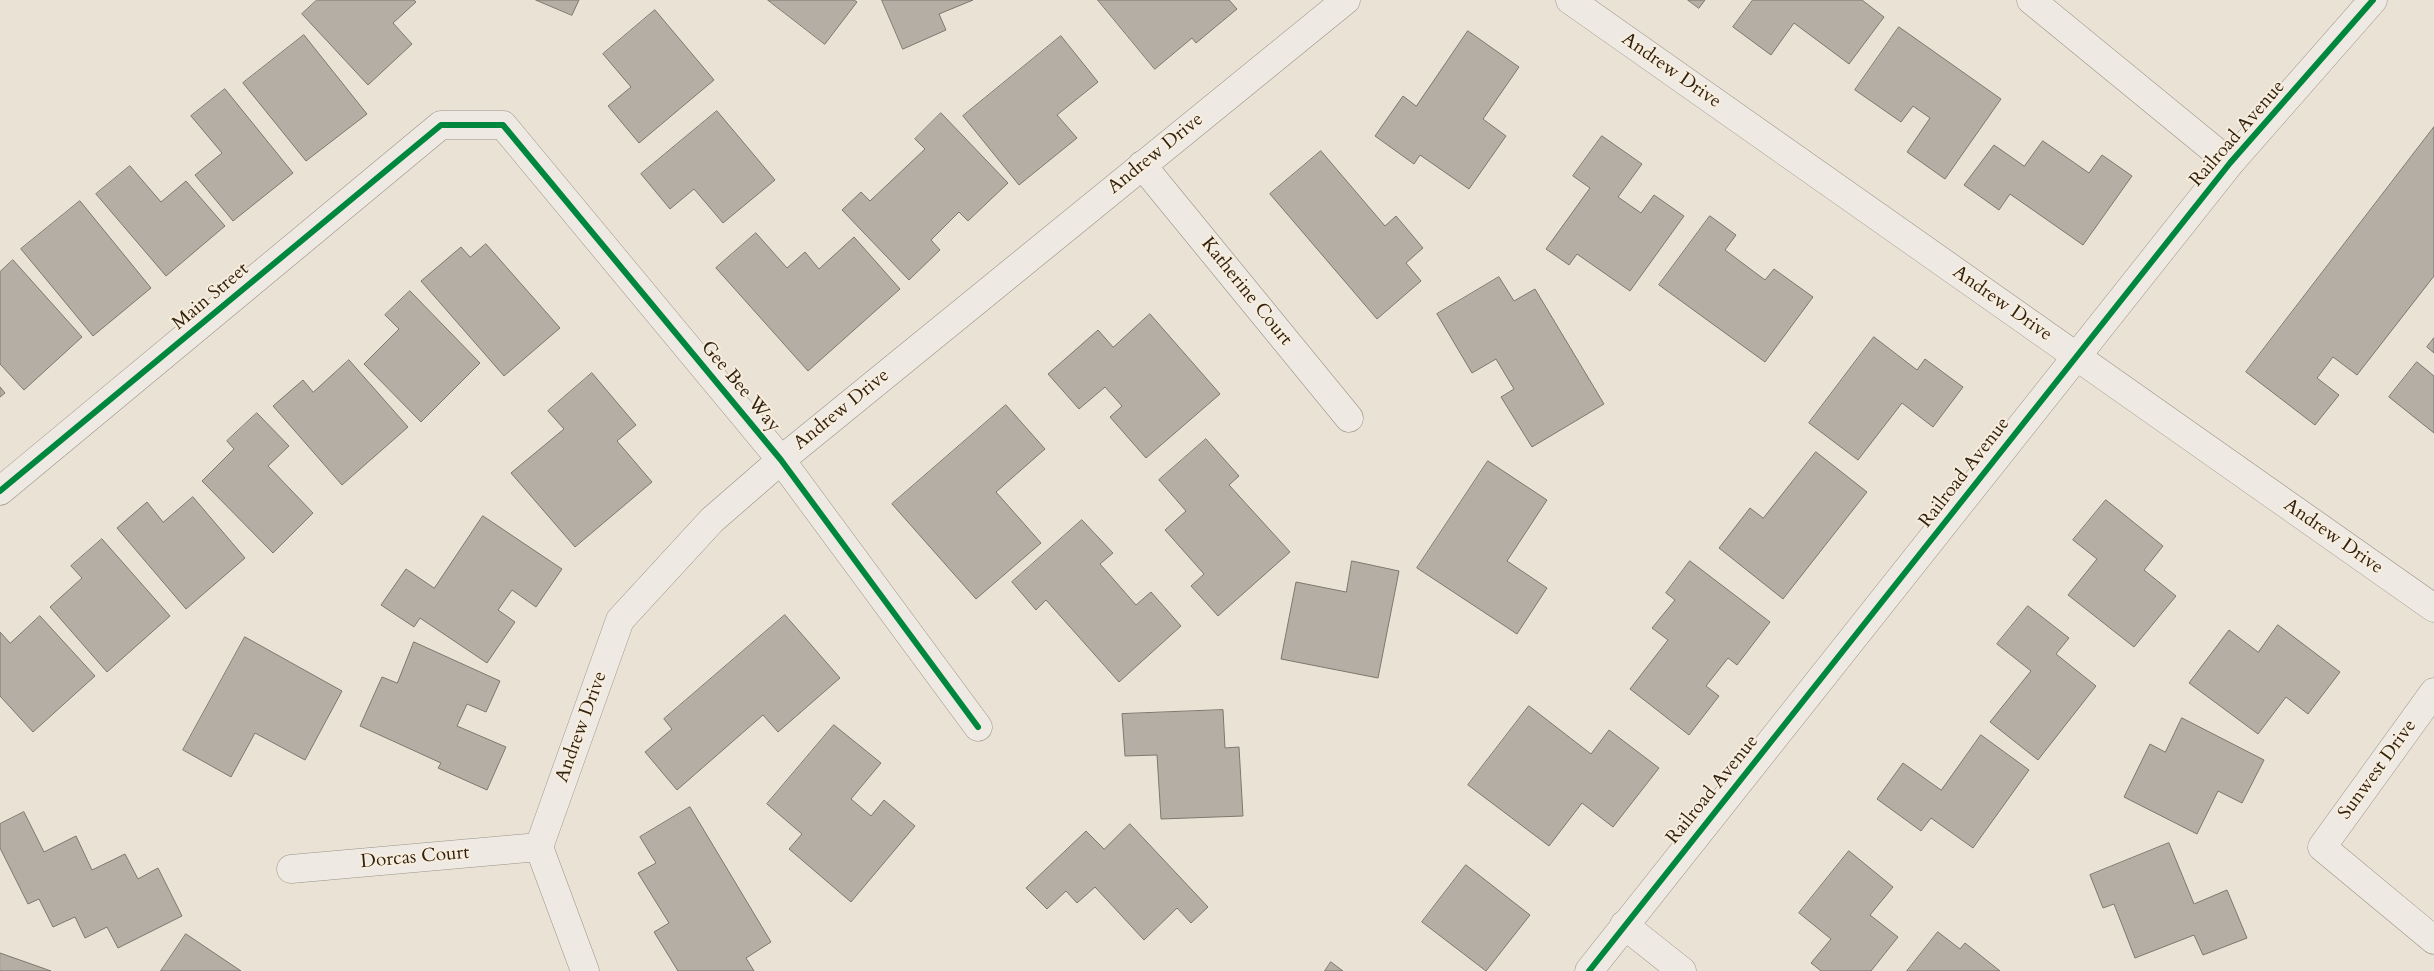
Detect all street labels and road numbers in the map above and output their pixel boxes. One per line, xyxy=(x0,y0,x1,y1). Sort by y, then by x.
street label: Andrew Drive xyxy=(1617,28,1725,114)
street label: Railroad Avenue xyxy=(2186,76,2290,192)
street label: Andrew Drive xyxy=(1104,109,1208,199)
street label: Katherine Court xyxy=(1195,233,1297,351)
street label: Main Street xyxy=(168,258,254,336)
street label: Andrew Drive xyxy=(1948,261,2056,347)
street label: Gee Bee Way xyxy=(695,337,785,437)
street label: Andrew Drive xyxy=(790,365,894,455)
street label: Railroad Avenue xyxy=(1915,413,2015,533)
street label: Andrew Drive xyxy=(2279,494,2387,580)
street label: Andrew Drive xyxy=(551,668,613,786)
street label: Sunwest Drive xyxy=(2334,716,2422,824)
street label: Railroad Avenue xyxy=(1662,731,1764,849)
street label: Dorcas Court xyxy=(360,842,470,874)

